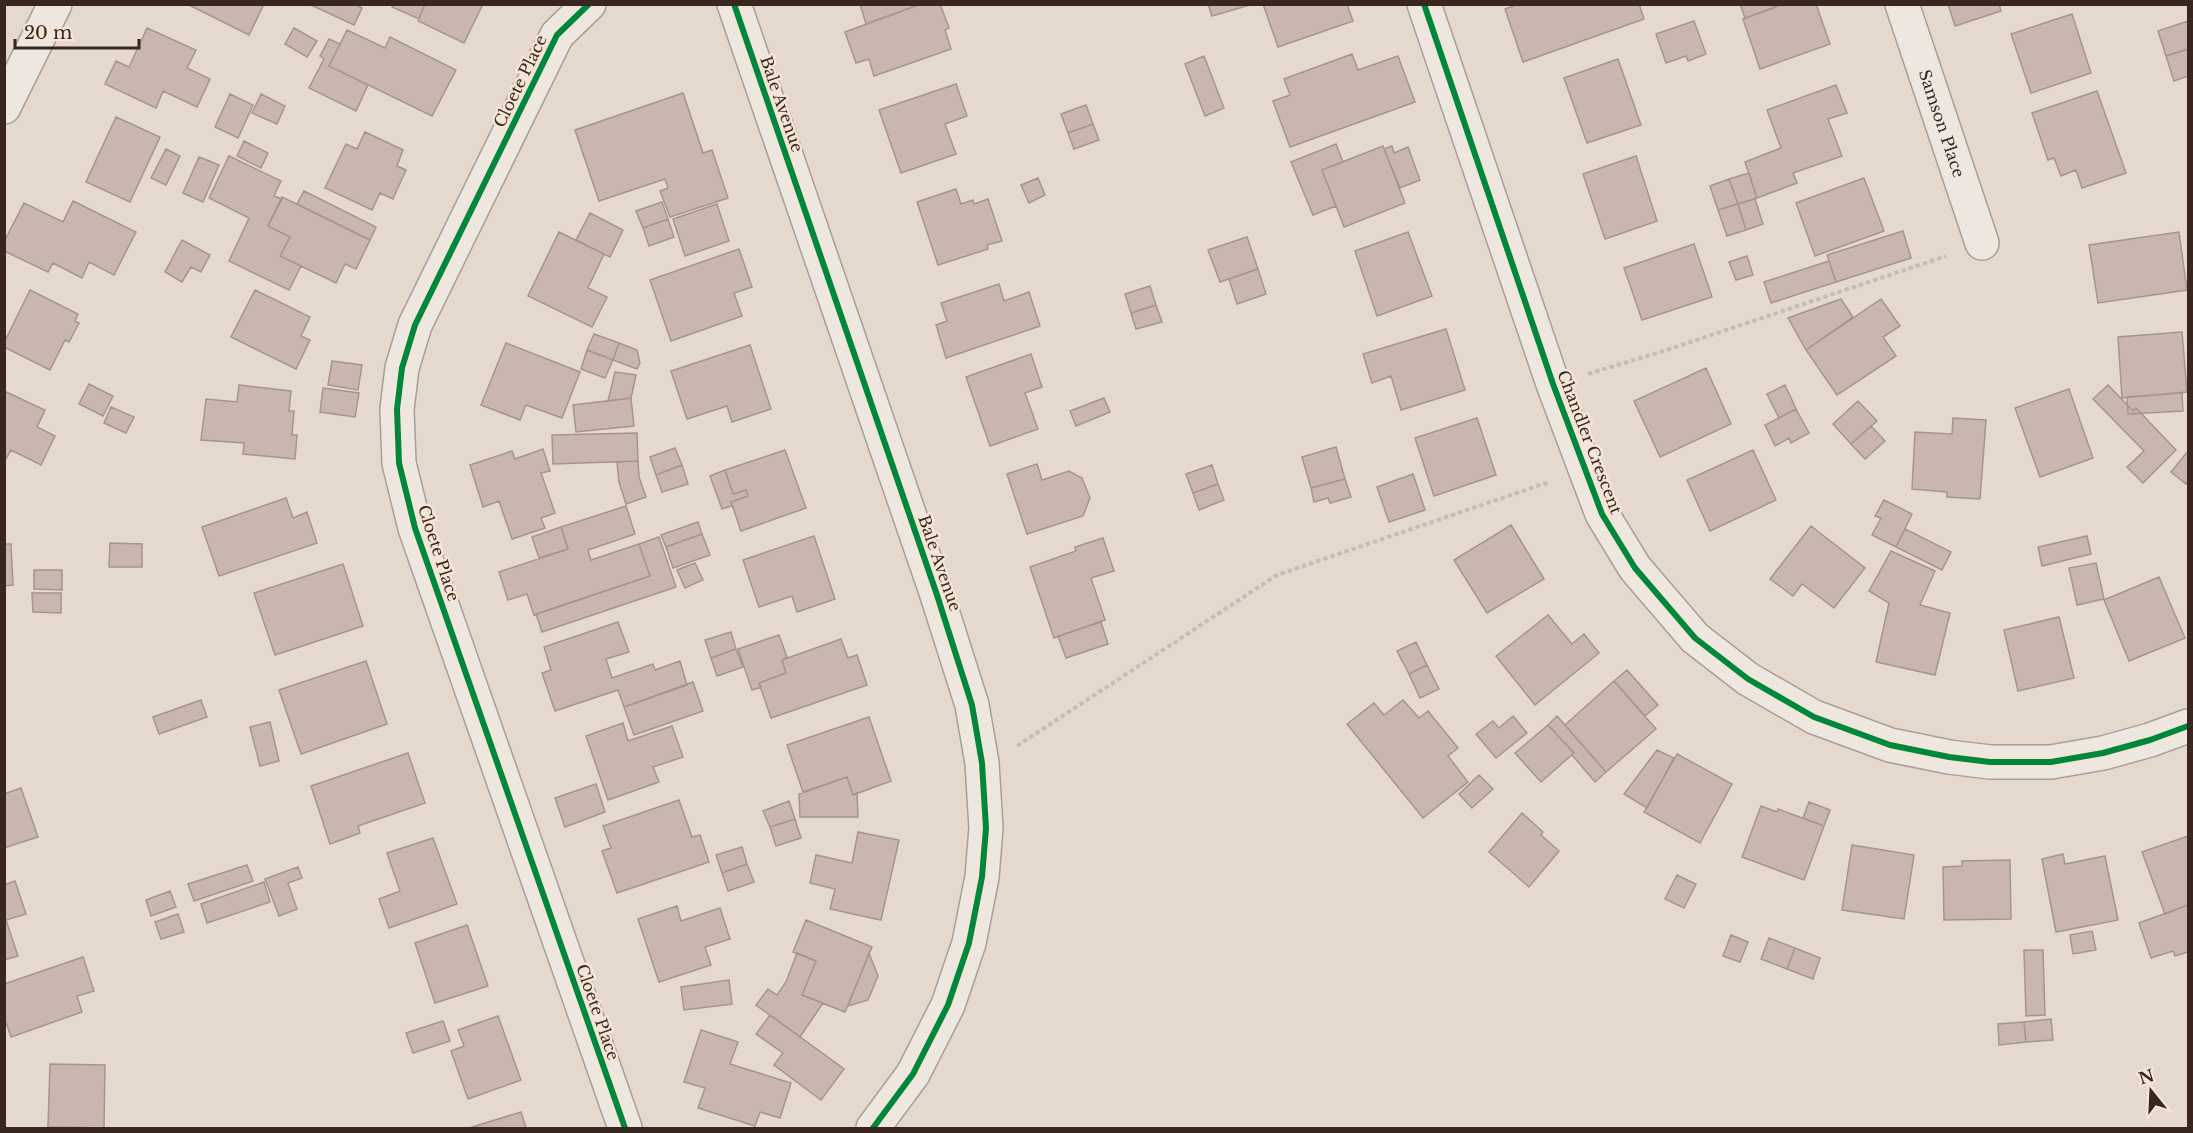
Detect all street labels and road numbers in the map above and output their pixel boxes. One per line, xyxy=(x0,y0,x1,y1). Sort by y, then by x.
street label: Cloete Place xyxy=(489,32,551,130)
street label: Bale Avenue xyxy=(756,53,808,155)
street label: Samson Place xyxy=(1915,67,1969,180)
street label: Chandler Crescent xyxy=(1553,367,1627,517)
street label: Cloete Place xyxy=(414,502,464,604)
street label: Bale Avenue xyxy=(914,512,966,614)
street label: Cloete Place xyxy=(572,961,624,1063)

